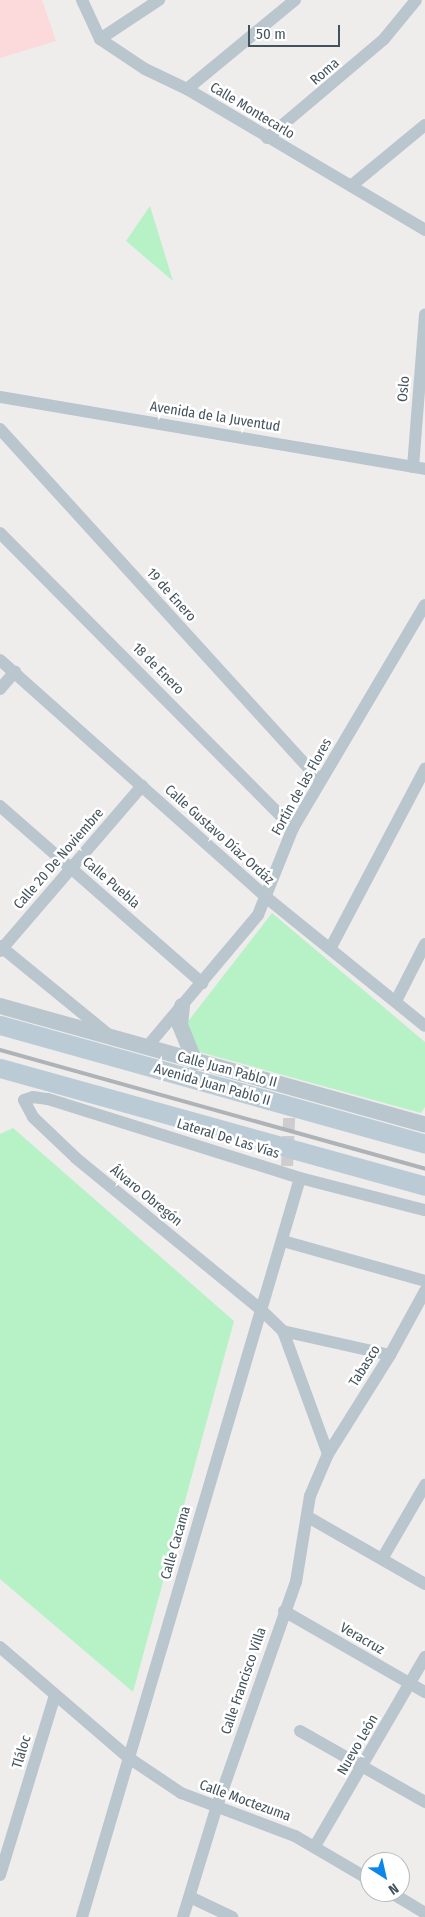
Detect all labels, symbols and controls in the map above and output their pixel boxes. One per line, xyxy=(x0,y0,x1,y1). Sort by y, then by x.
scale bar xyxy=(250,15,342,47)
text: 50 m xyxy=(256,25,286,43)
street label: Roma xyxy=(307,55,343,89)
street label: Calle Montecarlo xyxy=(207,79,297,143)
street label: Oslo xyxy=(395,375,413,403)
street label: Avenida de la Juventud xyxy=(149,398,281,436)
street label: 19 de Enero xyxy=(143,565,199,625)
street label: 18 de Enero xyxy=(129,640,187,698)
street label: Fortín de las Flores xyxy=(268,736,336,838)
street label: Calle Gustavo Díaz Ordáz xyxy=(161,782,277,888)
street label: Calle 20 De Noviembre xyxy=(11,805,107,913)
street label: Calle Puebla xyxy=(79,854,143,912)
street label: Calle Juan Pablo II xyxy=(175,1049,279,1091)
street label: Avenida Juan Pablo II xyxy=(152,1060,272,1110)
street label: Lateral De Las Vías xyxy=(175,1115,281,1163)
street label: Álvaro Obregón xyxy=(107,1162,185,1230)
street label: Tabasco xyxy=(346,1342,384,1390)
street label: Calle Cacama xyxy=(158,1504,194,1582)
street label: Veracruz xyxy=(337,1620,387,1658)
street label: Calle Francisco Villa xyxy=(218,1625,270,1737)
street label: Nuevo León xyxy=(334,1712,382,1778)
street label: Tláloc xyxy=(9,1733,35,1771)
street label: Calle Moctezuma xyxy=(197,1777,293,1825)
north arrow xyxy=(360,1852,410,1902)
text: N xyxy=(385,1880,402,1898)

